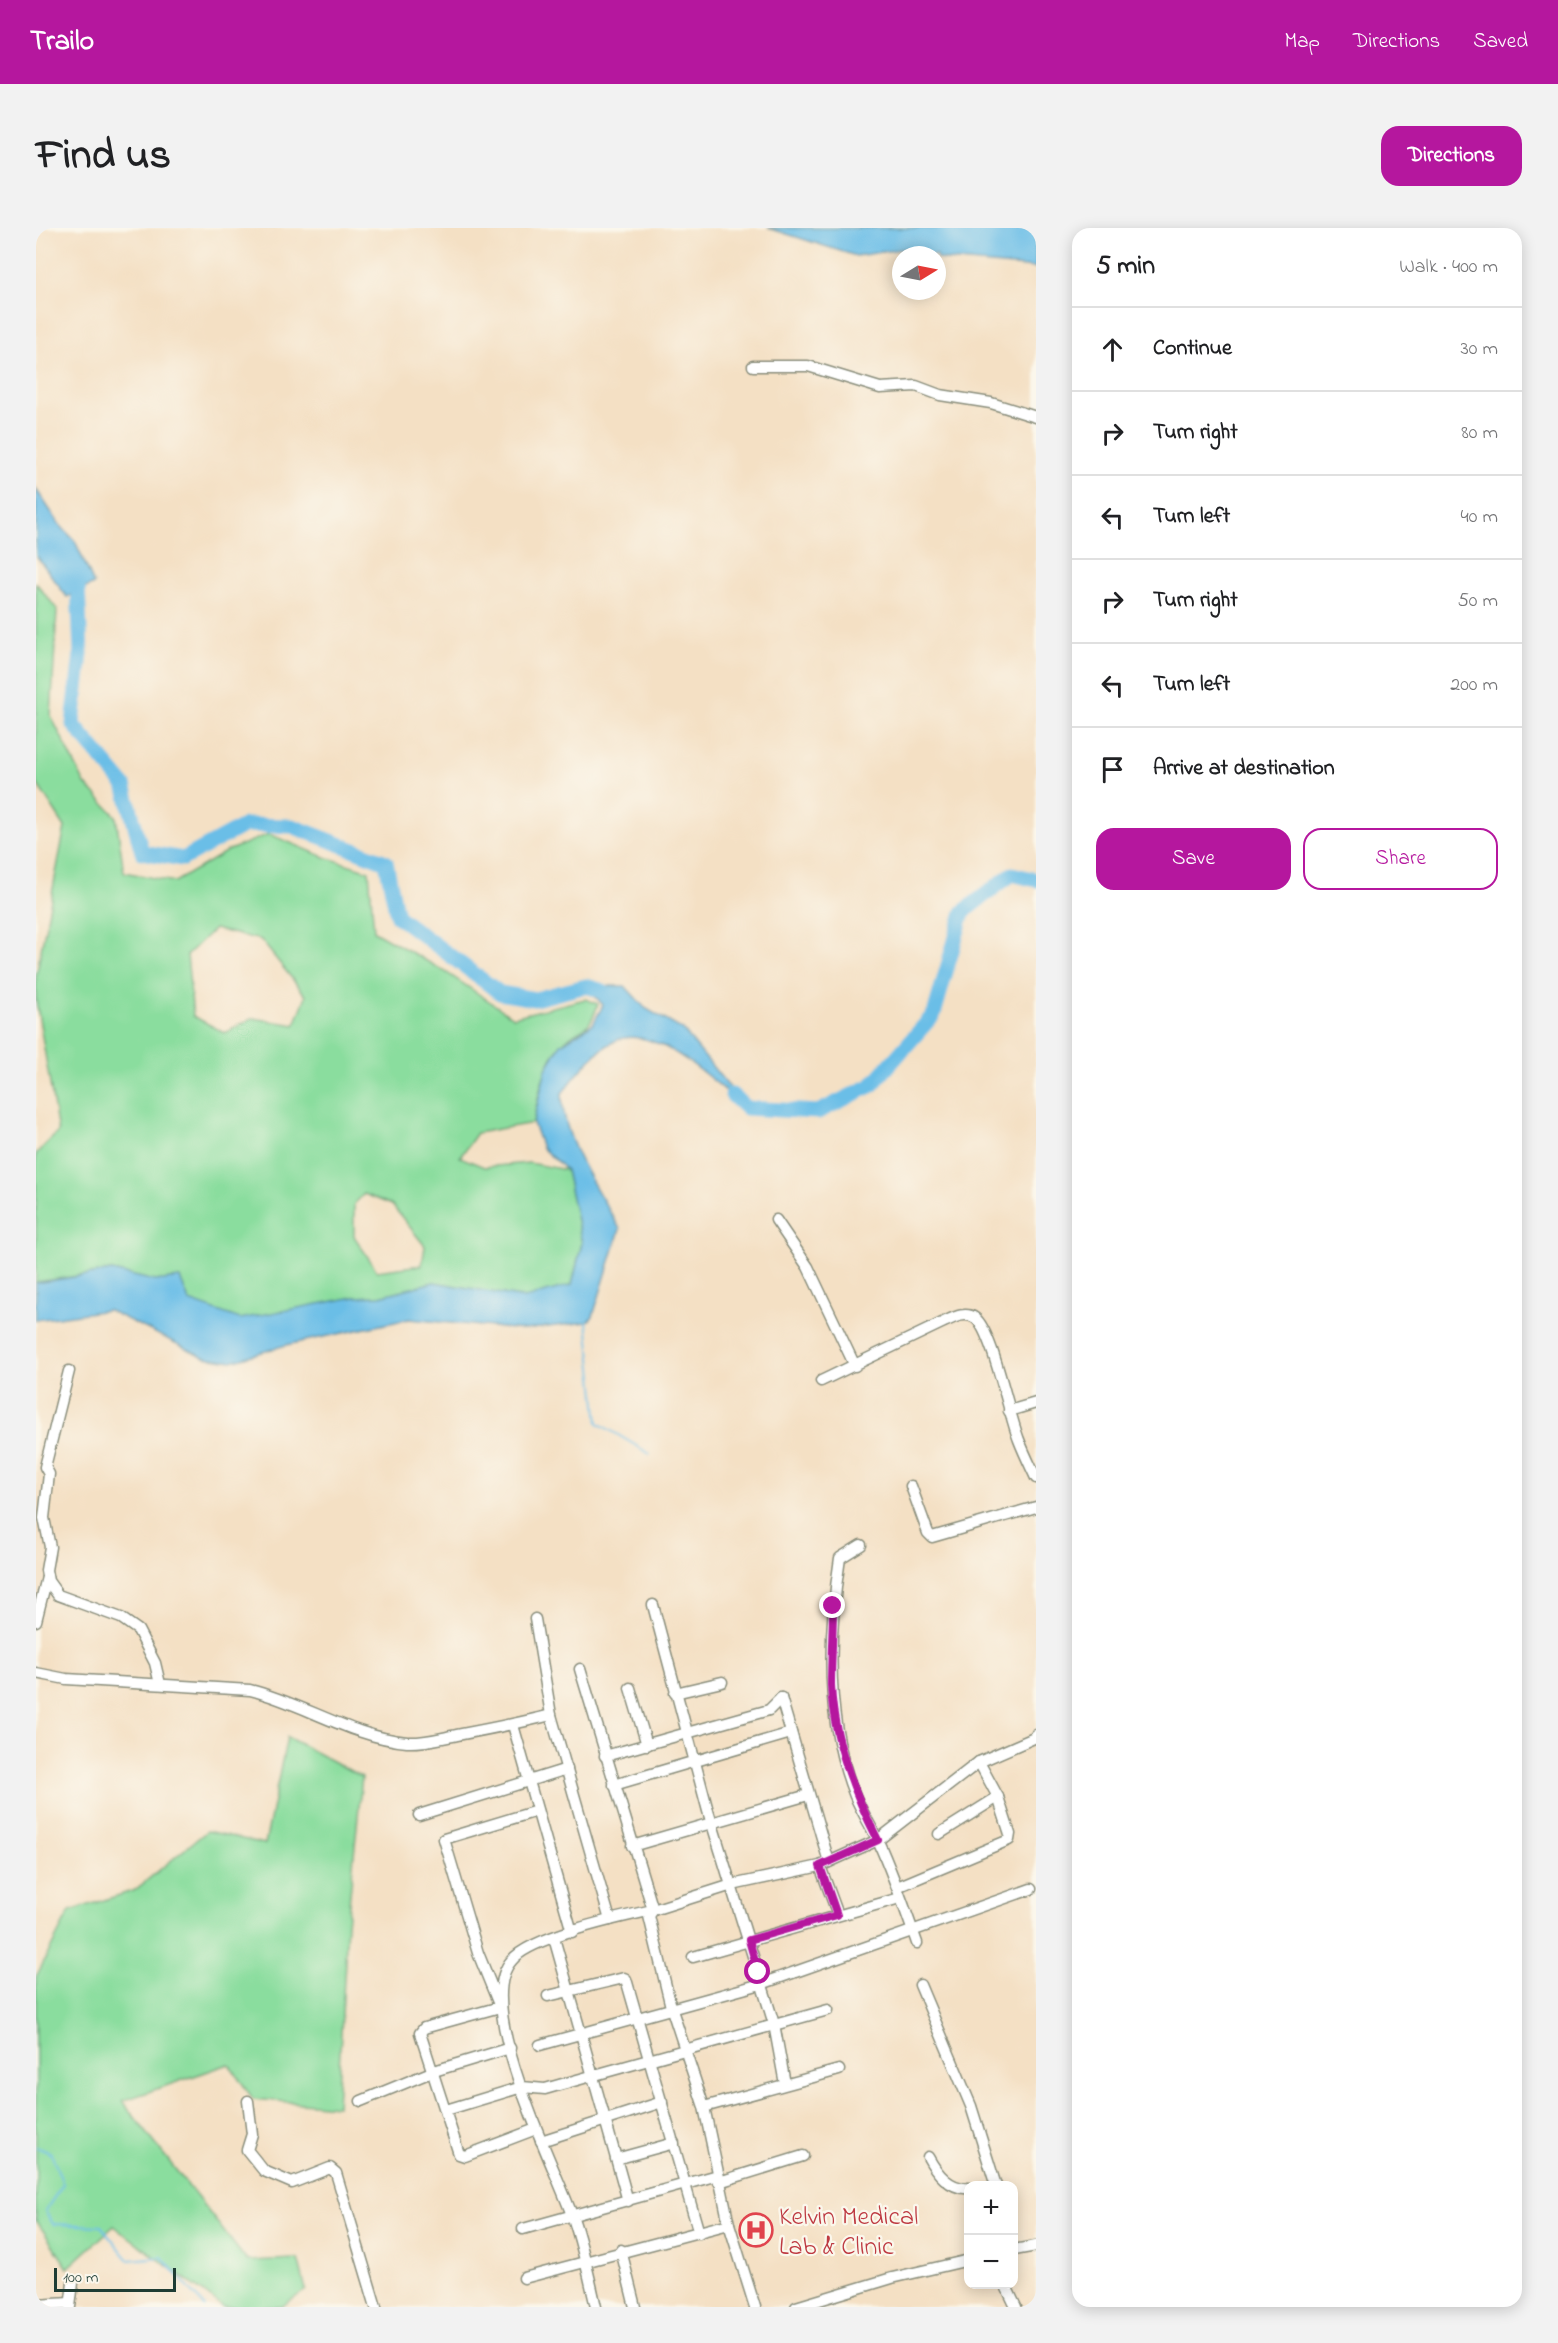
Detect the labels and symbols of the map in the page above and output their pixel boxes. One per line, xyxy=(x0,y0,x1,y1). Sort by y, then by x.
north arrow xyxy=(892,246,946,300)
route end xyxy=(819,1592,845,1618)
route start xyxy=(744,1958,770,1984)
place label: Kelvin Medical Lab & Clinic xyxy=(779,2199,918,2267)
hospital icon: Kelvin Medical Lab & Clinic xyxy=(738,2212,774,2248)
scale bar xyxy=(54,2265,176,2292)

